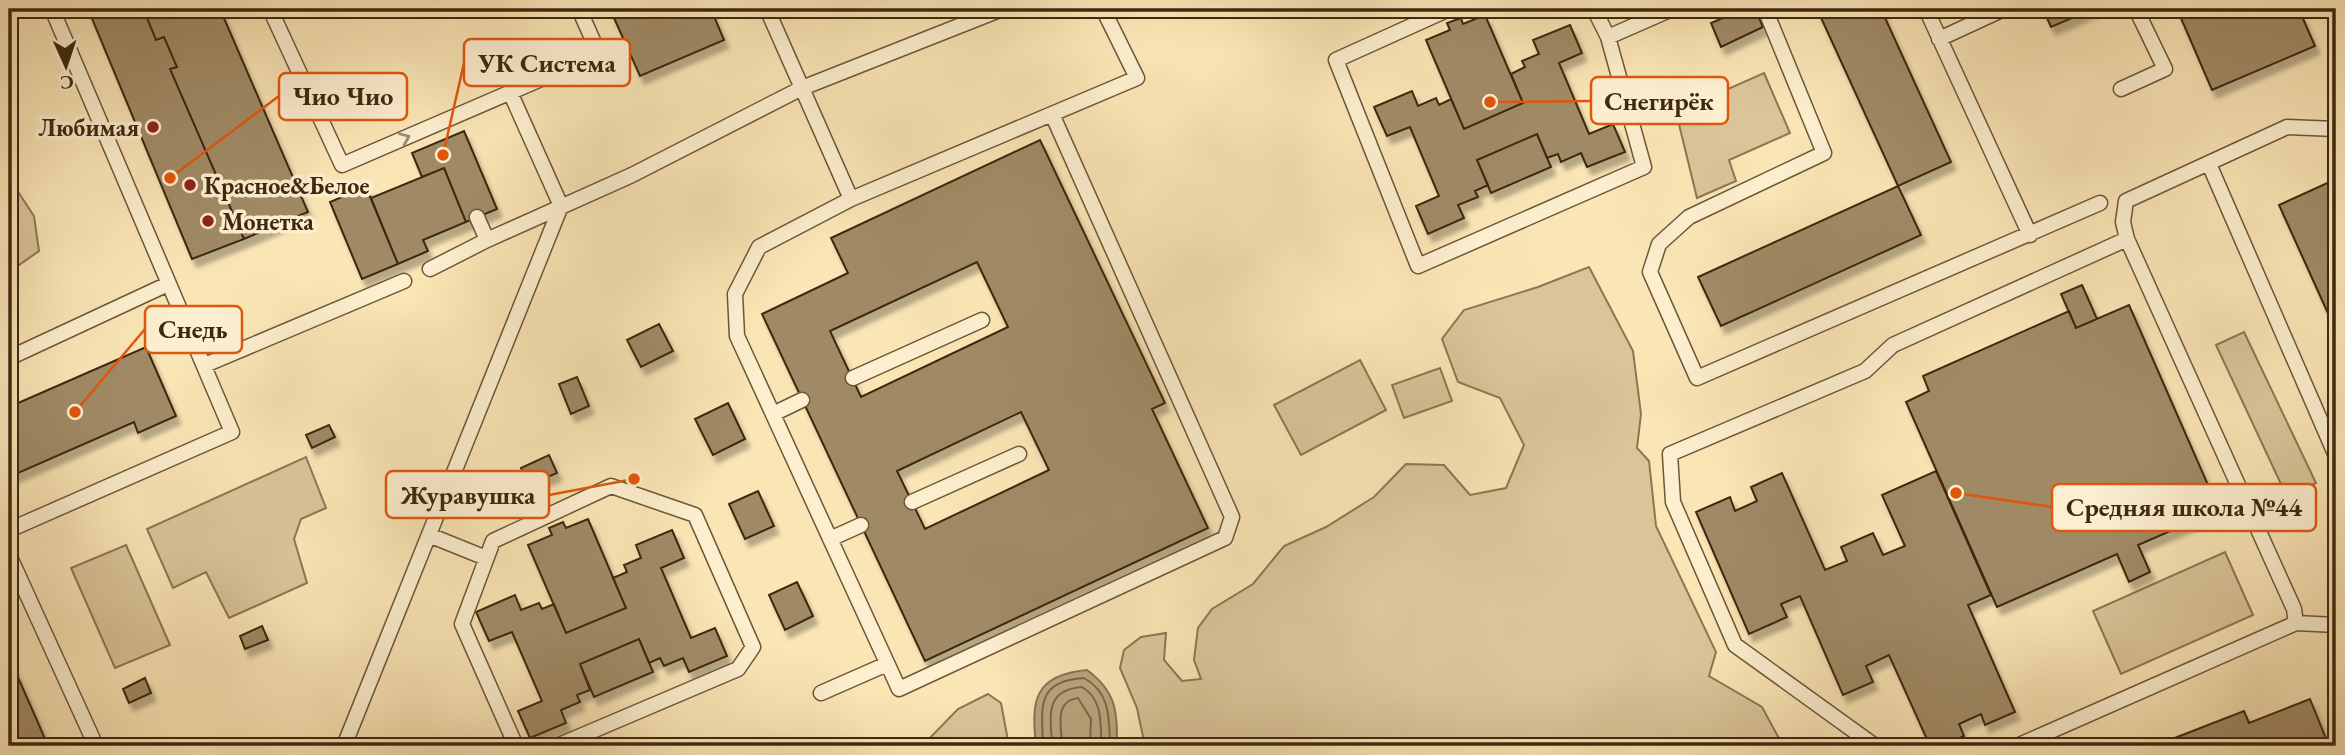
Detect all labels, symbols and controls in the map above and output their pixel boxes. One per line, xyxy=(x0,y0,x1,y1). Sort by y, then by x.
north arrow xyxy=(32,32,102,102)
callout: УК Система xyxy=(464,39,630,86)
text: УК Система xyxy=(477,46,616,80)
text: С xyxy=(59,70,74,95)
callout: Чио Чио xyxy=(279,73,407,120)
callout: Снегирёк xyxy=(1591,77,1728,124)
text: Чио Чио xyxy=(293,79,393,113)
text: Снегирёк xyxy=(1604,84,1714,118)
place label: Любимая xyxy=(38,112,139,143)
marker: Любимая xyxy=(145,119,161,135)
one-way arrow xyxy=(398,132,410,146)
place label: Красное&Белое xyxy=(204,170,369,201)
marker: Красное&Белое xyxy=(182,177,198,193)
place label: Монетка xyxy=(222,206,314,237)
marker: Монетка xyxy=(200,213,216,229)
callout: Снедь xyxy=(145,306,242,353)
text: Снедь xyxy=(158,312,228,346)
callout: Журавушка xyxy=(386,471,549,518)
text: Журавушка xyxy=(400,478,536,512)
callout: Средняя школа №44 xyxy=(2052,484,2316,531)
text: Средняя школа №44 xyxy=(2066,490,2302,524)

